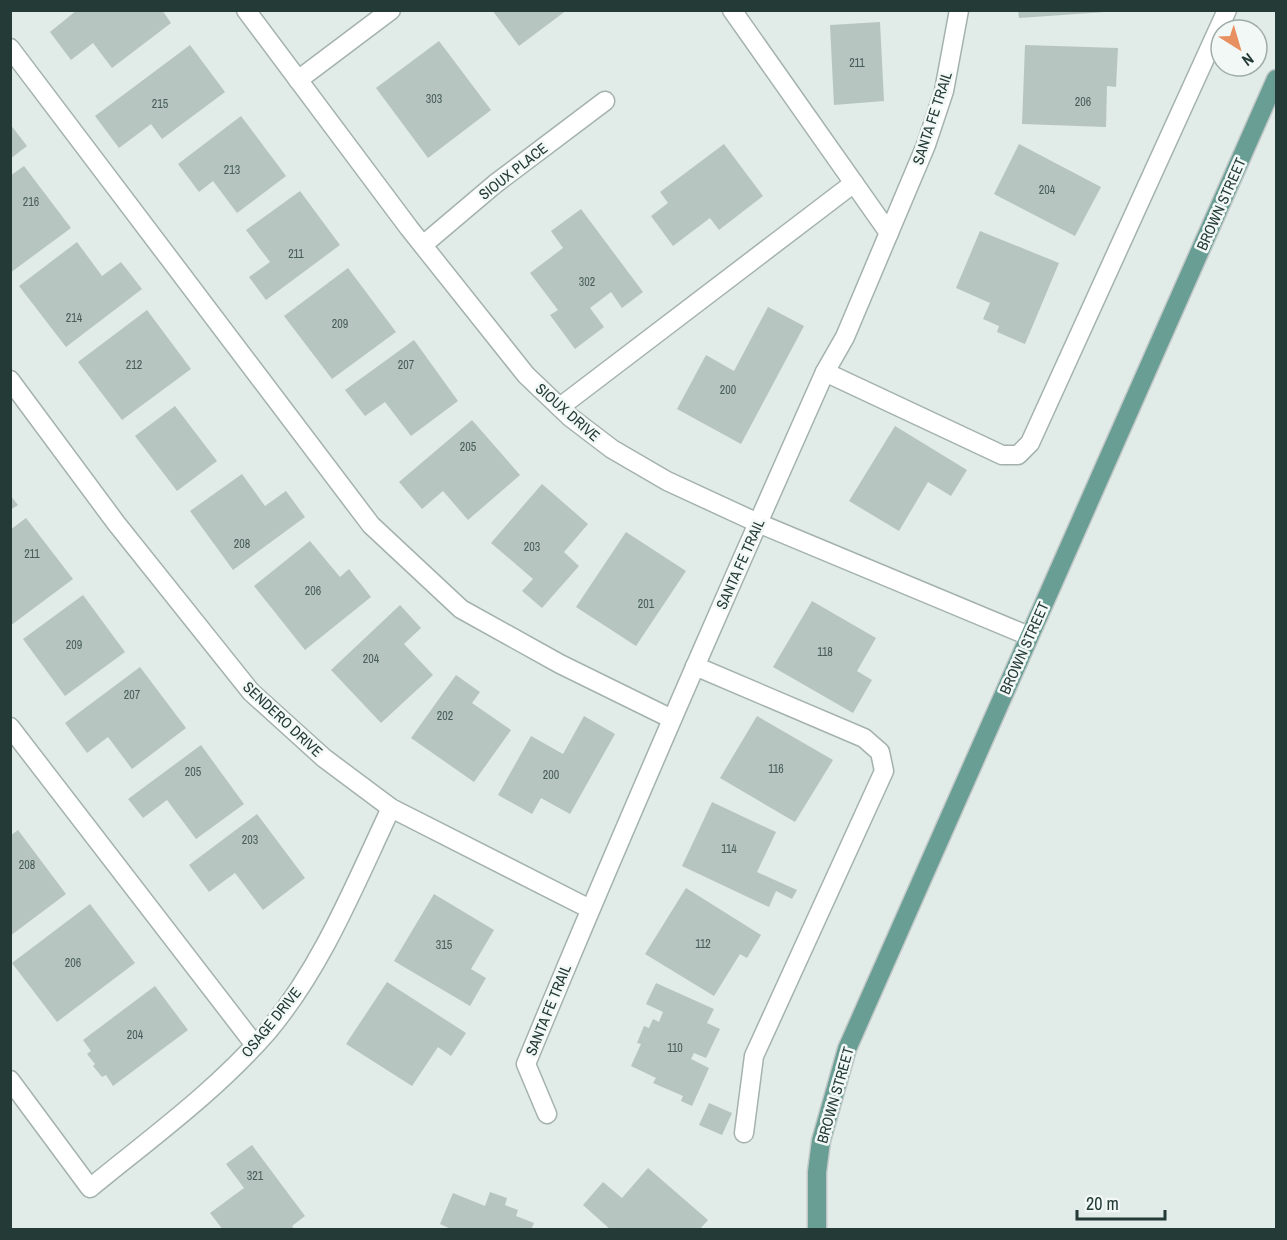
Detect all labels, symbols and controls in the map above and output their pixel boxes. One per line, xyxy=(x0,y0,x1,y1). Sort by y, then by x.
north arrow xyxy=(1209,18,1269,78)
text: N xyxy=(1238,48,1258,72)
house number: 211 xyxy=(849,55,865,71)
street label: SANTA FE TRAIL xyxy=(907,69,957,167)
house number: 303 xyxy=(426,91,442,107)
house number: 206 xyxy=(1075,94,1091,110)
house number: 215 xyxy=(152,96,169,112)
street label: SIOUX PLACE xyxy=(474,137,552,205)
street label: BROWN STREET xyxy=(1191,154,1251,254)
house number: 213 xyxy=(224,162,240,178)
house number: 204 xyxy=(1039,182,1056,198)
house number: 216 xyxy=(23,194,39,210)
house number: 211 xyxy=(288,246,304,262)
house number: 302 xyxy=(579,274,595,290)
house number: 214 xyxy=(66,310,83,326)
house number: 209 xyxy=(332,316,348,332)
house number: 212 xyxy=(126,357,142,373)
house number: 207 xyxy=(398,357,415,373)
street label: SIOUX DRIVE xyxy=(531,378,605,446)
house number: 200 xyxy=(720,382,736,398)
house number: 205 xyxy=(460,439,477,455)
street label: SANTA FE TRAIL xyxy=(711,515,769,612)
house number: 208 xyxy=(234,536,250,552)
house number: 203 xyxy=(524,539,540,555)
house number: 211 xyxy=(24,546,40,562)
house number: 206 xyxy=(305,583,321,599)
house number: 201 xyxy=(638,596,655,612)
street label: BROWN STREET xyxy=(994,598,1054,698)
house number: 209 xyxy=(66,637,82,653)
house number: 118 xyxy=(817,644,833,660)
house number: 204 xyxy=(363,651,380,667)
street label: SENDERO DRIVE xyxy=(239,677,327,761)
house number: 207 xyxy=(124,687,141,703)
house number: 202 xyxy=(437,708,453,724)
house number: 116 xyxy=(768,761,784,777)
house number: 205 xyxy=(185,764,202,780)
house number: 200 xyxy=(543,767,559,783)
house number: 203 xyxy=(242,832,258,848)
house number: 114 xyxy=(721,841,737,857)
house number: 208 xyxy=(19,857,35,873)
house number: 112 xyxy=(695,936,711,952)
house number: 315 xyxy=(436,937,453,953)
house number: 206 xyxy=(65,955,81,971)
street label: SANTA FE TRAIL xyxy=(520,961,576,1059)
street label: OSAGE DRIVE xyxy=(236,982,306,1062)
house number: 204 xyxy=(127,1027,144,1043)
house number: 110 xyxy=(667,1040,683,1056)
street label: BROWN STREET xyxy=(811,1044,859,1146)
house number: 321 xyxy=(247,1168,264,1184)
scale bar xyxy=(1077,1183,1166,1221)
text: 20 m xyxy=(1086,1191,1119,1216)

